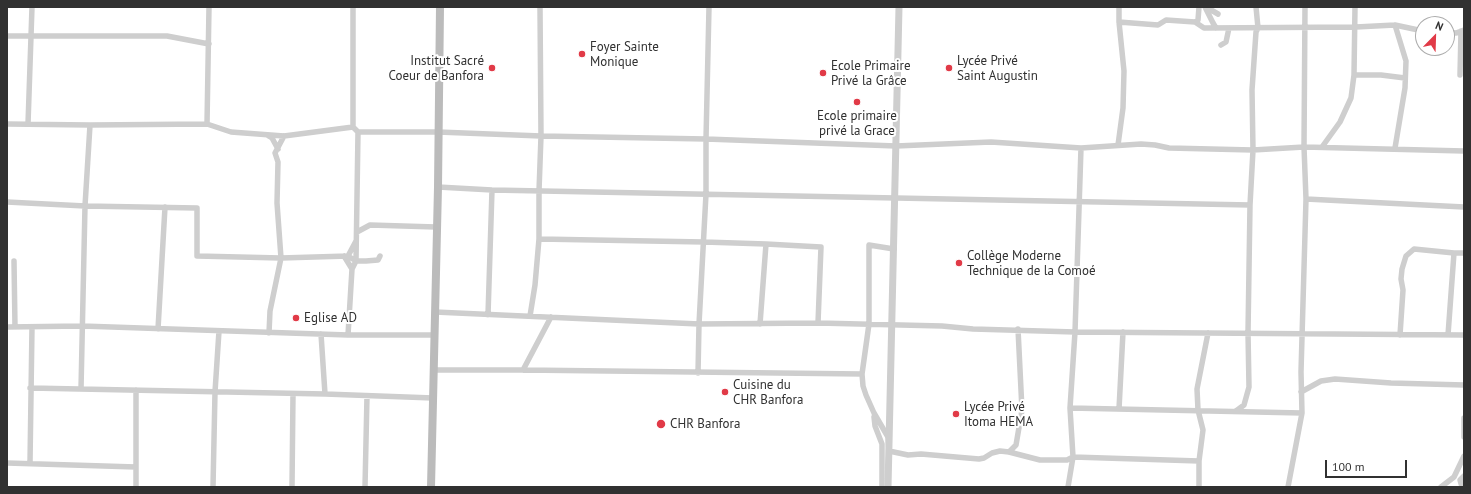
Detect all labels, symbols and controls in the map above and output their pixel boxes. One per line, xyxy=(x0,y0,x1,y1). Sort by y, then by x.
north arrow xyxy=(1415,16,1455,56)
text: N xyxy=(1433,18,1445,34)
place label: Foyer Sainte Monique xyxy=(590,39,659,70)
marker: Foyer Sainte Monique xyxy=(577,49,587,59)
place label: Institut Sacré Coeur de Banfora xyxy=(389,53,484,84)
place label: Lycée Privé Saint Augustin xyxy=(957,53,1038,84)
place label: Ecole Primaire Privé la Grâce xyxy=(831,58,911,89)
marker: Institut Sacré Coeur de Banfora xyxy=(487,63,497,73)
marker: Lycée Privé Saint Augustin xyxy=(944,63,954,73)
marker: Ecole Primaire Privé la Grâce xyxy=(818,68,828,78)
marker: Ecole primaire privé la Grace xyxy=(852,97,862,107)
place label: Ecole primaire privé la Grace xyxy=(817,108,897,139)
place label: Collège Moderne Technique de la Comoé xyxy=(967,248,1095,279)
marker: Collège Moderne Technique de la Comoé xyxy=(954,258,964,268)
place label: Eglise AD xyxy=(304,310,357,326)
marker: Eglise AD xyxy=(291,313,301,323)
place label: Cuisine du CHR Banfora xyxy=(733,377,803,408)
marker: Cuisine du CHR Banfora xyxy=(720,387,730,397)
place label: Lycée Privé Itoma HEMA xyxy=(964,399,1033,430)
marker: Lycée Privé Itoma HEMA xyxy=(951,409,961,419)
place label: CHR Banfora xyxy=(670,416,740,432)
marker: CHR Banfora xyxy=(655,418,667,430)
scale bar xyxy=(1327,452,1409,478)
text: 100 m xyxy=(1332,459,1365,474)

